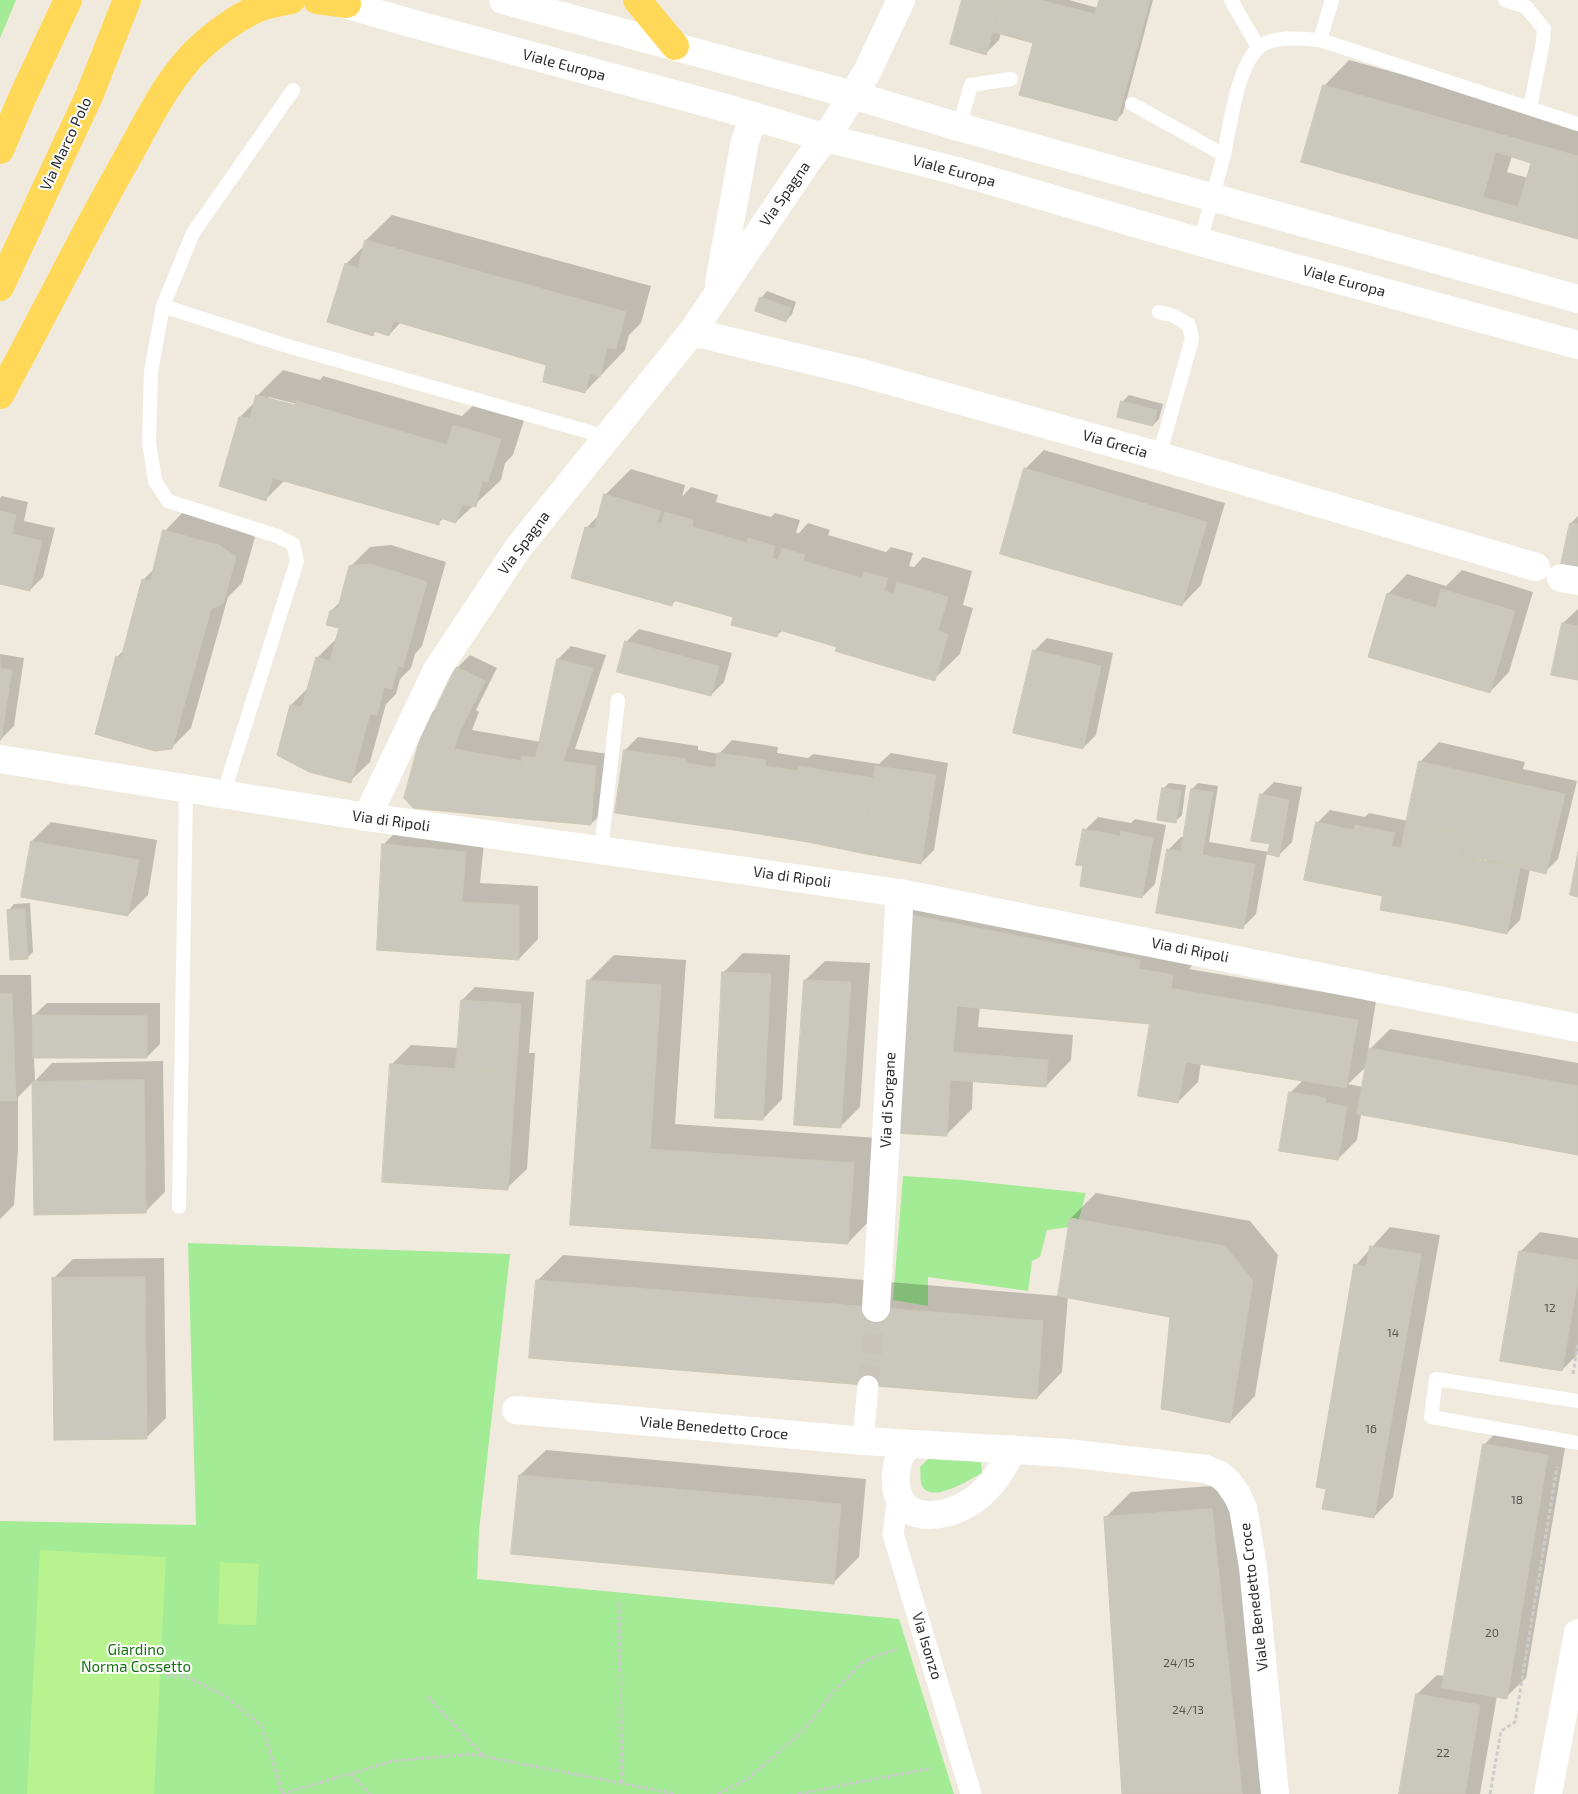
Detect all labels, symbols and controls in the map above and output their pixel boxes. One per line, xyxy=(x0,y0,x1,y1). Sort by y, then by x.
street label: Viale Europa xyxy=(521,45,607,85)
street label: Via Marco Polo xyxy=(37,94,95,194)
street label: Viale Europa xyxy=(911,151,997,191)
street label: Via Spagna xyxy=(756,158,814,230)
street label: Viale Europa xyxy=(1301,261,1387,301)
street label: Via Grecia xyxy=(1080,426,1150,462)
street label: Via Spagna xyxy=(494,508,554,578)
street label: Via di Ripoli xyxy=(351,807,431,835)
street label: Via di Ripoli xyxy=(752,863,832,891)
street label: Via di Ripoli xyxy=(1150,934,1230,966)
street label: Via di Sorgane xyxy=(876,1051,900,1149)
house number: 12 xyxy=(1544,1301,1556,1315)
house number: 14 xyxy=(1387,1326,1399,1340)
street label: Viale Benedetto Croce xyxy=(639,1413,789,1443)
house number: 16 xyxy=(1365,1422,1377,1436)
house number: 18 xyxy=(1511,1493,1523,1507)
street label: Viale Benedetto Croce xyxy=(1236,1522,1272,1672)
street label: Via Isonzo xyxy=(908,1610,946,1682)
house number: 20 xyxy=(1485,1626,1499,1640)
park label: Giardino Norma Cossetto xyxy=(81,1641,191,1676)
house number: 24/15 xyxy=(1163,1656,1195,1670)
house number: 24/13 xyxy=(1172,1703,1204,1717)
house number: 22 xyxy=(1436,1746,1450,1760)

